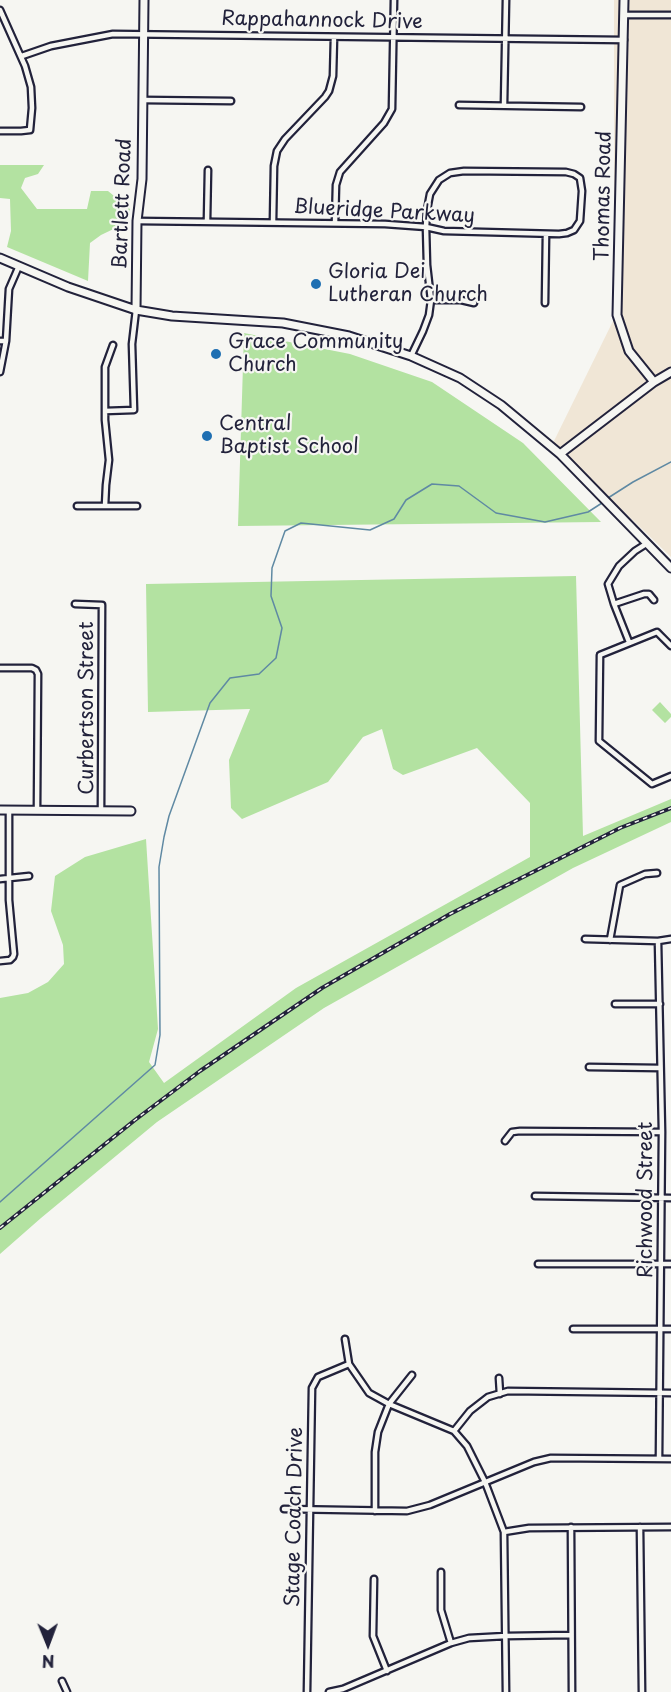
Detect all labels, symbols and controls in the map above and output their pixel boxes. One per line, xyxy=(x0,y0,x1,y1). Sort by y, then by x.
street label: Rappahannock Drive xyxy=(221,7,423,35)
street label: Thomas Road xyxy=(591,131,617,261)
street label: Bartlett Road xyxy=(109,138,137,270)
street label: Blueridge Parkway xyxy=(293,195,475,229)
place label: Gloria Dei Lutheran Church xyxy=(328,260,488,307)
marker: Gloria Dei Lutheran Church xyxy=(309,277,323,291)
place label: Grace Community Church xyxy=(228,330,404,377)
marker: Grace Community Church xyxy=(209,347,223,361)
place label: Central Baptist School xyxy=(219,412,359,459)
marker: Central Baptist School xyxy=(200,429,214,443)
street label: Curbertson Street xyxy=(75,621,99,795)
street label: Richwood Street xyxy=(634,1122,658,1278)
street label: Stage Coach Drive xyxy=(281,1427,309,1607)
north arrow xyxy=(18,1614,78,1674)
text: N xyxy=(42,1650,55,1674)

